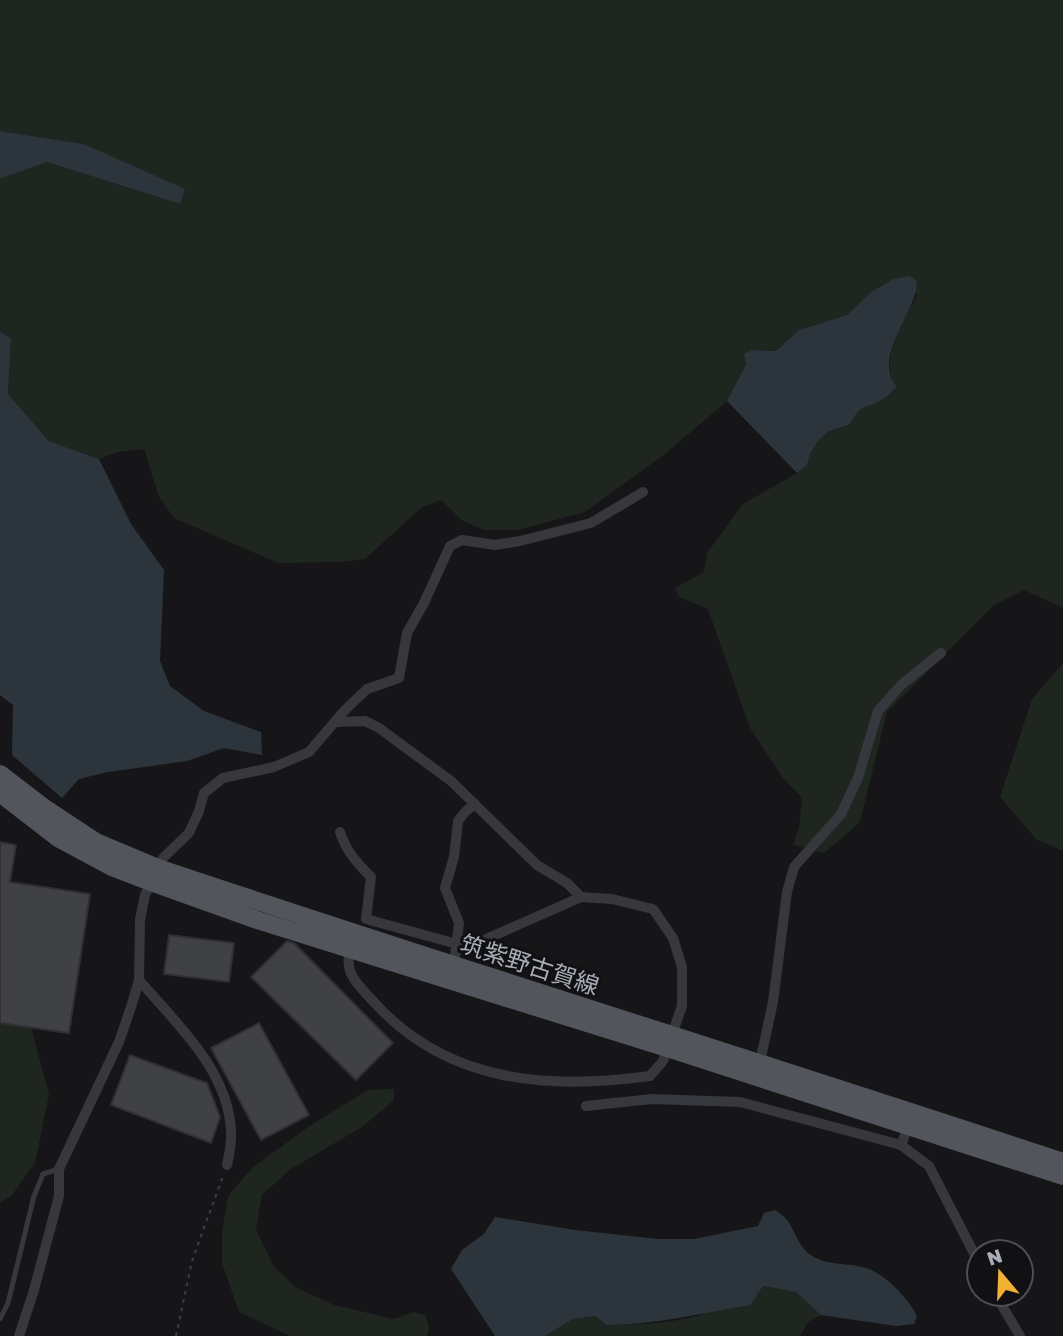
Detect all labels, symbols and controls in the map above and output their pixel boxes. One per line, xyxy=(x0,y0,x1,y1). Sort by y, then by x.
street label: 筑紫野古賀線 xyxy=(457,928,603,1000)
north arrow xyxy=(965,1238,1035,1308)
text: N xyxy=(984,1243,1005,1270)

